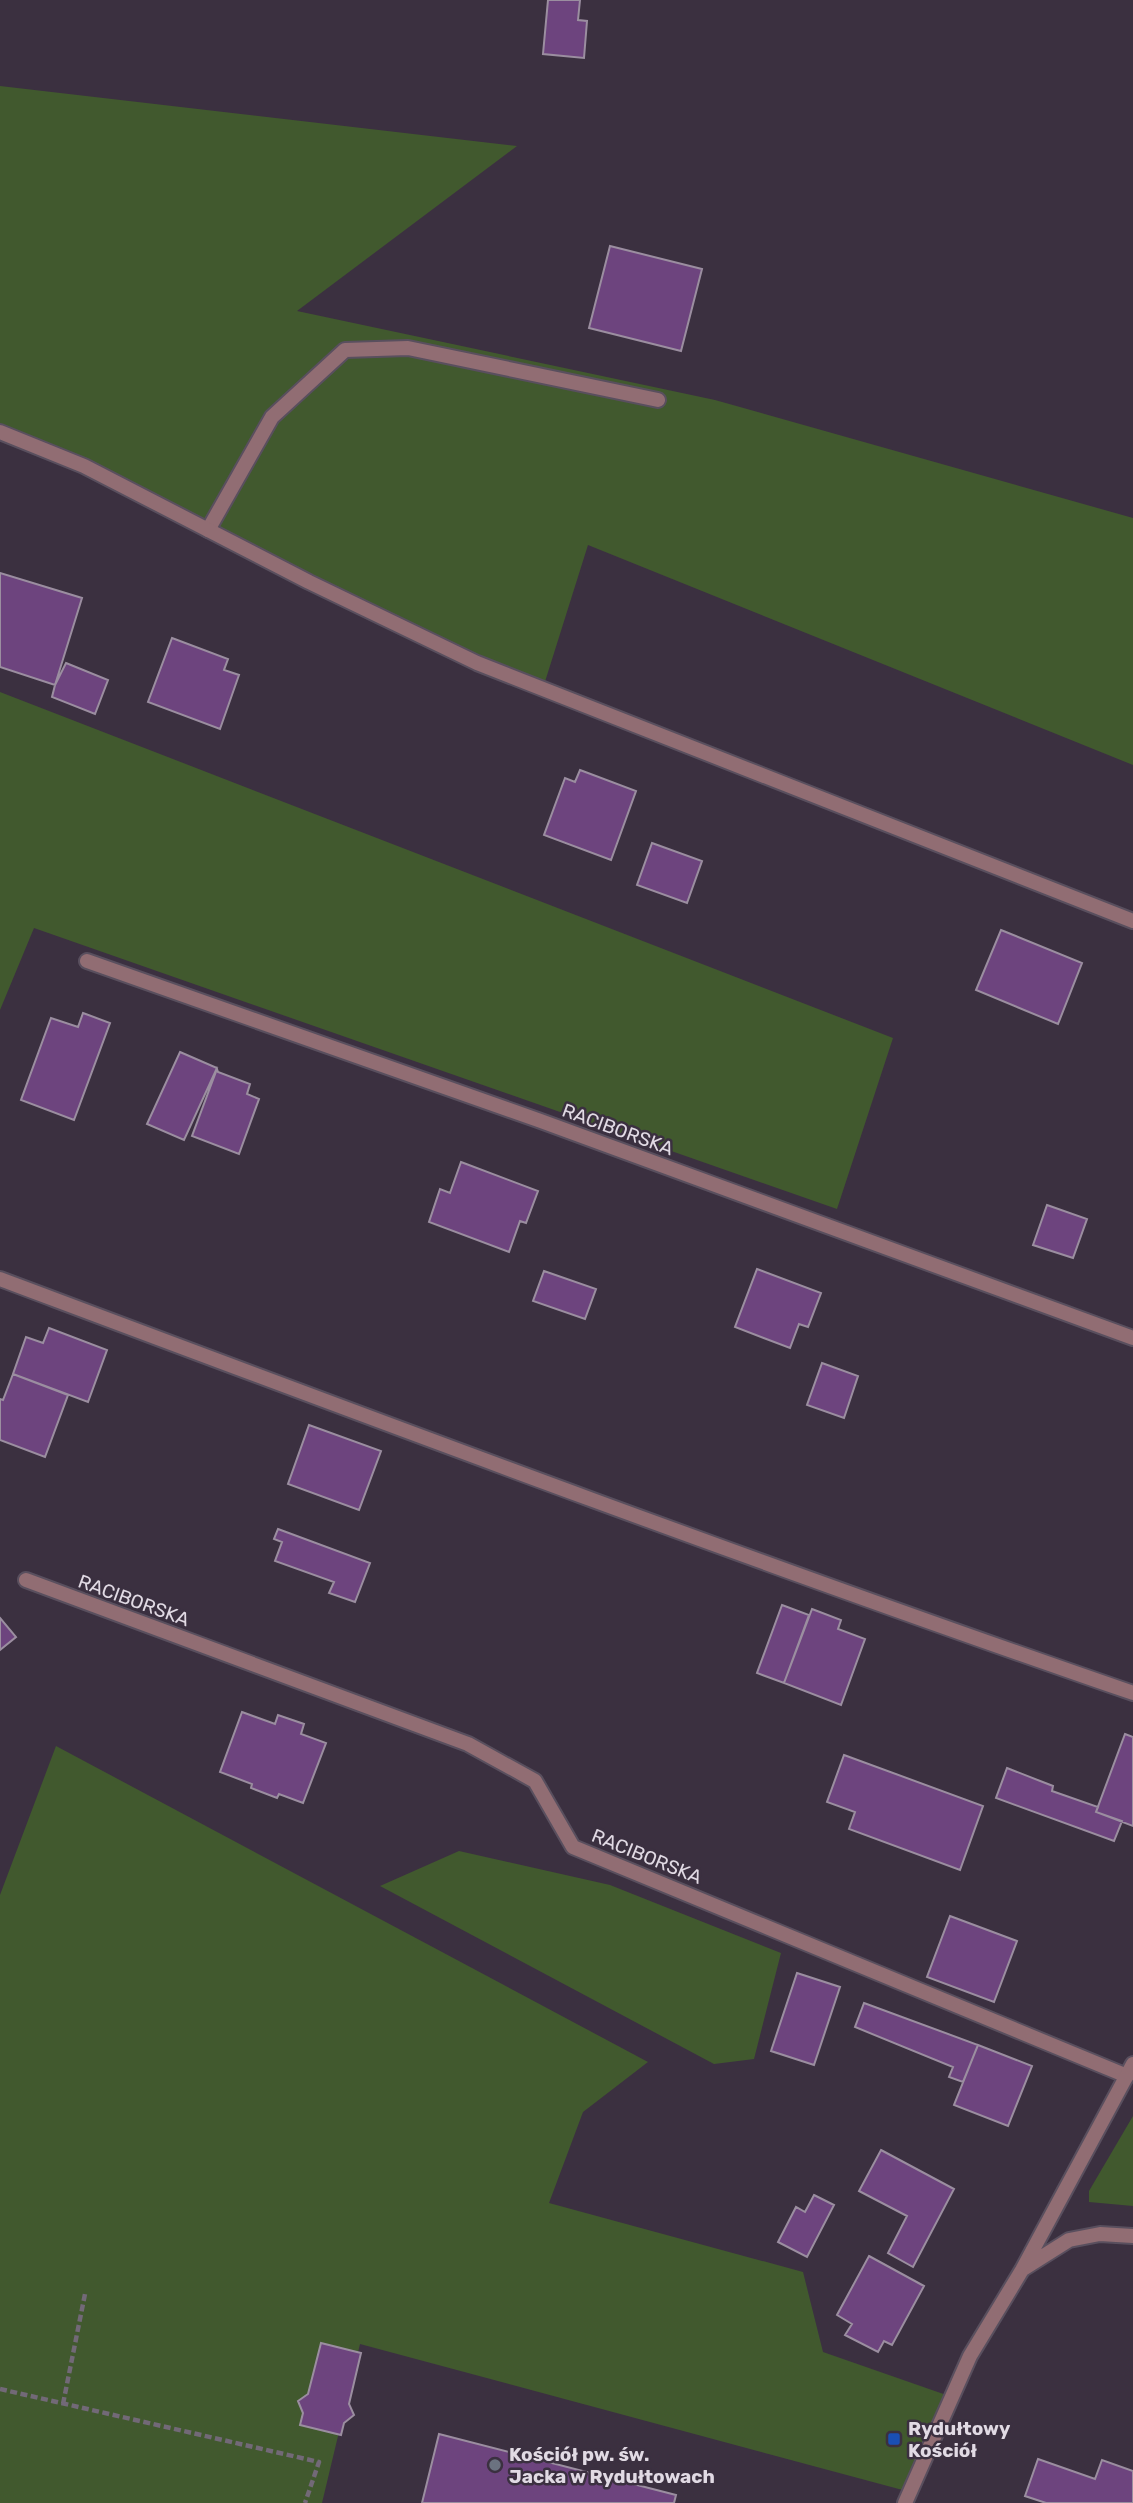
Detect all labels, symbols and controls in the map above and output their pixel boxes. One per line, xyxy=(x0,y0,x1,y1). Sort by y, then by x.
street label: RACIBORSKA xyxy=(559,1099,677,1160)
street label: RACIBORSKA xyxy=(75,1570,193,1631)
street label: RACIBORSKA xyxy=(588,1824,705,1889)
place label: Rydułtowy Kościół xyxy=(908,2417,1011,2462)
marker: Rydułtowy Kościół xyxy=(886,2431,902,2447)
place label: Kościół pw. św. Jacka w Rydułtowach xyxy=(509,2443,715,2488)
marker: Kościół pw. św. Jacka w Rydułtowach xyxy=(487,2457,503,2473)

